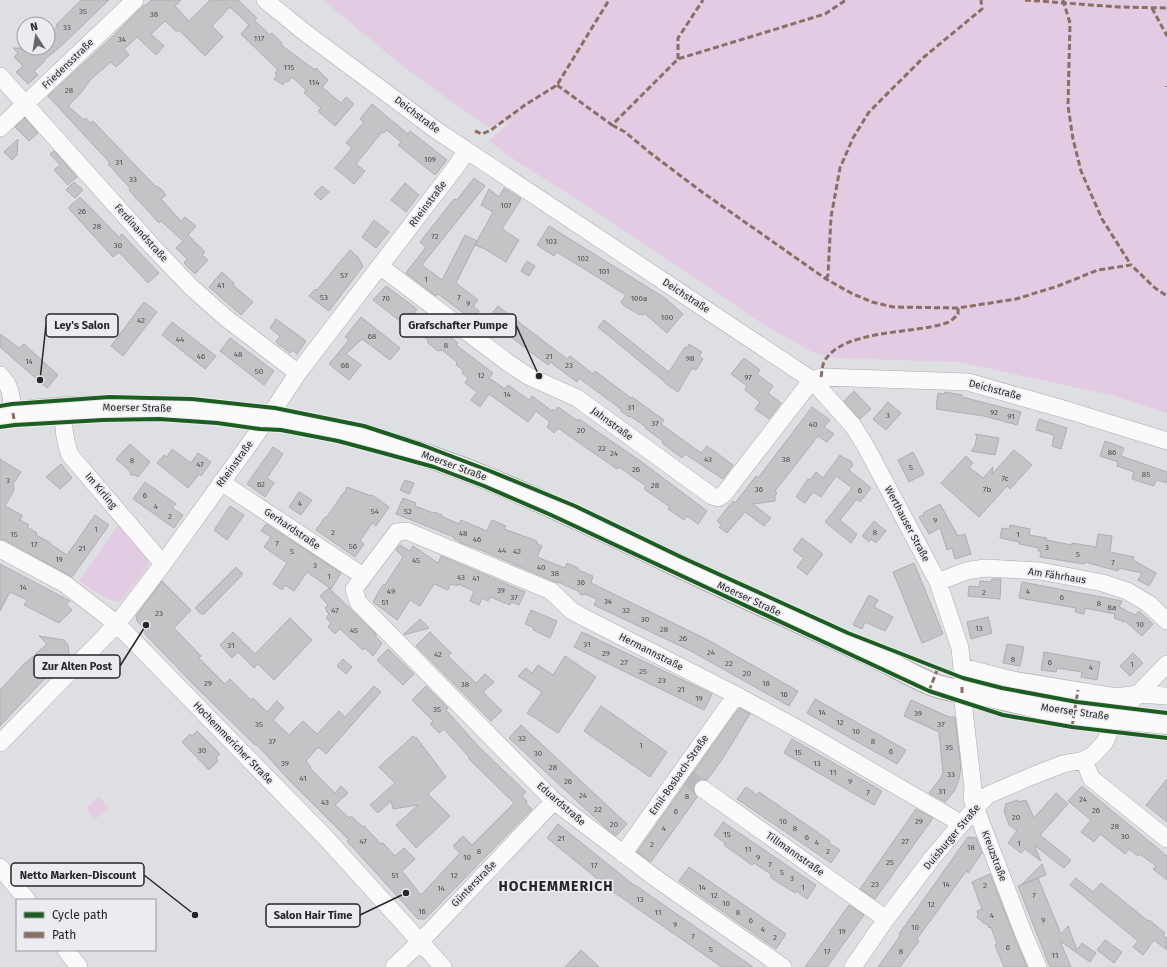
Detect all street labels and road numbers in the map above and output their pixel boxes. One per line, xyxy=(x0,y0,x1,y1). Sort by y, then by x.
street label: Friedensstraße xyxy=(40,36,96,92)
street label: Deichstraße xyxy=(392,94,442,136)
street label: Rheinstraße xyxy=(407,179,449,229)
street label: Ferdinandstraße xyxy=(112,201,170,265)
street label: Deichstraße xyxy=(660,276,712,316)
street label: Deichstraße xyxy=(967,377,1023,403)
street label: Moerser Straße xyxy=(102,401,172,415)
street label: Jahnstraße xyxy=(589,405,635,443)
street label: Rheinstraße xyxy=(214,438,256,490)
street label: Moerser Straße xyxy=(420,449,488,483)
street label: Im Kirling xyxy=(82,470,120,512)
street label: Werthauser Straße xyxy=(882,484,932,564)
street label: Gerhardstraße xyxy=(262,506,322,552)
street label: Am Fährhaus xyxy=(1027,566,1087,587)
street label: Moerser Straße xyxy=(715,579,783,619)
street label: Hermannstraße xyxy=(617,631,685,673)
street label: Hochemmericher Straße xyxy=(190,699,276,787)
street label: Moerser Straße xyxy=(1040,701,1110,723)
street label: Emil-Bosbach-Straße xyxy=(647,733,711,817)
street label: Eduardstraße xyxy=(534,780,588,828)
street label: Duisburger Straße xyxy=(921,802,983,872)
street label: Kreuzstraße xyxy=(979,829,1009,883)
street label: Tillmannstraße xyxy=(764,830,826,878)
street label: Günterstraße xyxy=(449,859,499,909)

